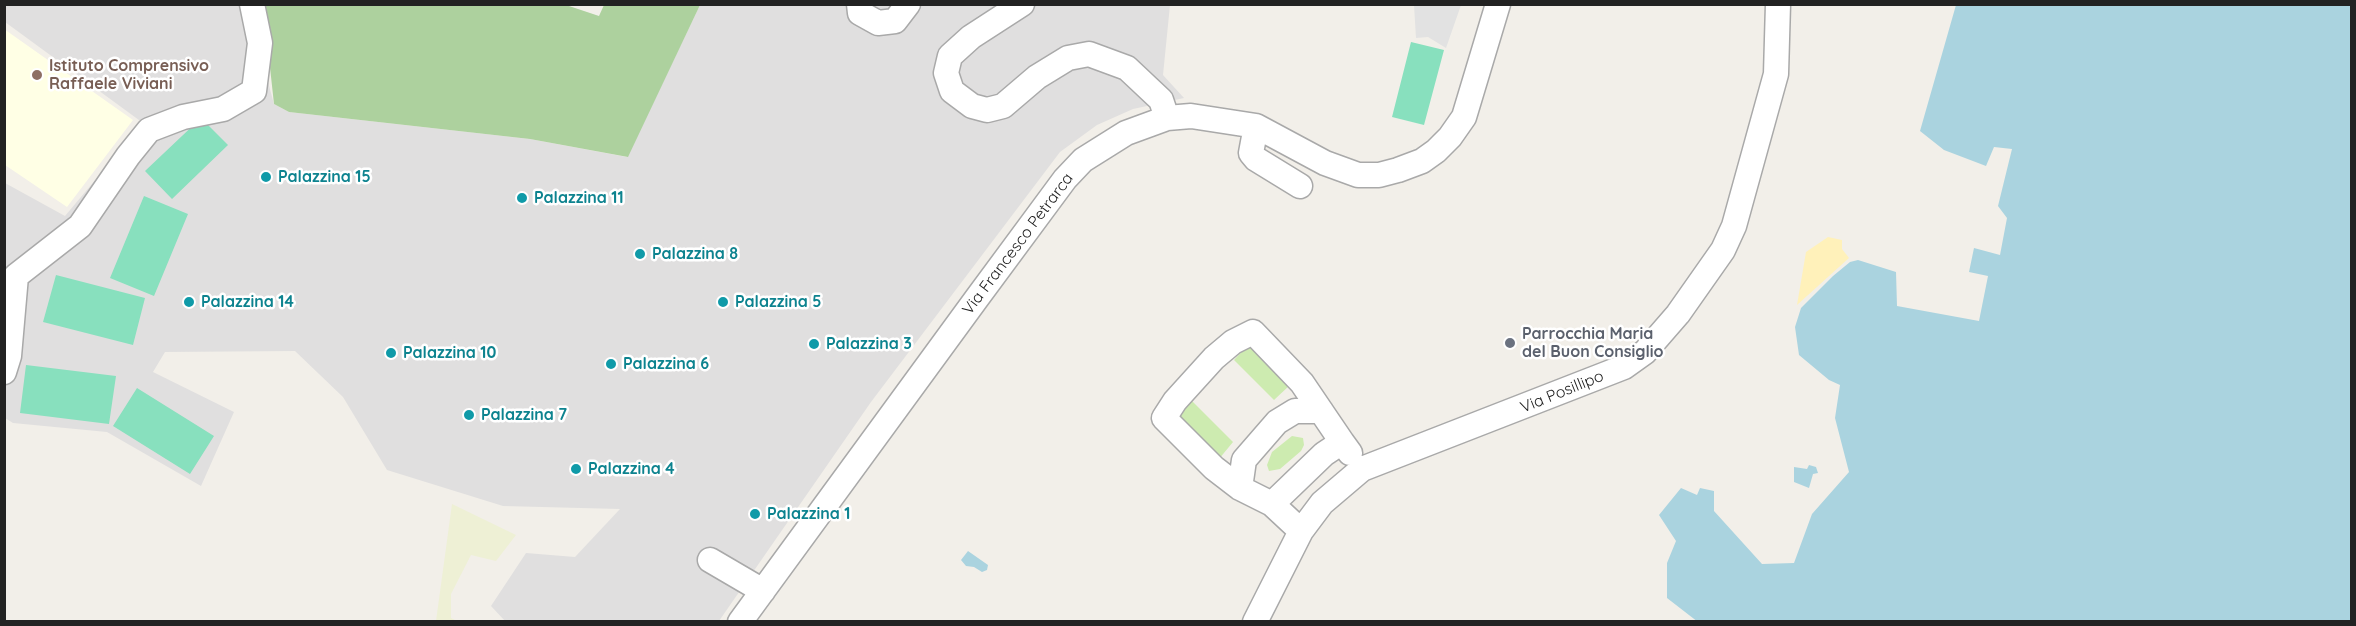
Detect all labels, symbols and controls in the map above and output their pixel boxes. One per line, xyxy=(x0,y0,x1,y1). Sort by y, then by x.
place label: Istituto Comprensivo Raffaele Viviani xyxy=(49,56,209,94)
marker: Istituto Comprensivo Raffaele Viviani xyxy=(30,68,44,82)
place label: Palazzina 15 xyxy=(278,167,371,187)
street label: Via Francesco Petrarca xyxy=(958,169,1078,319)
marker: Palazzina 15 xyxy=(259,170,273,184)
place label: Palazzina 11 xyxy=(534,188,624,208)
marker: Palazzina 11 xyxy=(515,191,529,205)
place label: Palazzina 8 xyxy=(652,244,738,264)
marker: Palazzina 8 xyxy=(633,247,647,261)
place label: Palazzina 14 xyxy=(201,292,294,312)
place label: Palazzina 5 xyxy=(735,292,822,312)
marker: Palazzina 14 xyxy=(182,295,196,309)
marker: Palazzina 5 xyxy=(716,295,730,309)
place label: Parrocchia Maria del Buon Consiglio xyxy=(1522,324,1663,362)
place label: Palazzina 3 xyxy=(826,334,912,354)
marker: Parrocchia Maria del Buon Consiglio xyxy=(1503,336,1517,350)
marker: Palazzina 3 xyxy=(807,337,821,351)
place label: Palazzina 10 xyxy=(403,343,496,363)
marker: Palazzina 10 xyxy=(384,346,398,360)
place label: Palazzina 6 xyxy=(623,354,709,374)
marker: Palazzina 6 xyxy=(604,357,618,371)
street label: Via Posillipo xyxy=(1517,367,1607,417)
place label: Palazzina 7 xyxy=(481,405,567,425)
marker: Palazzina 7 xyxy=(462,408,476,422)
place label: Palazzina 4 xyxy=(588,459,675,479)
marker: Palazzina 4 xyxy=(569,462,583,476)
place label: Palazzina 1 xyxy=(767,504,851,524)
marker: Palazzina 1 xyxy=(748,507,762,521)

